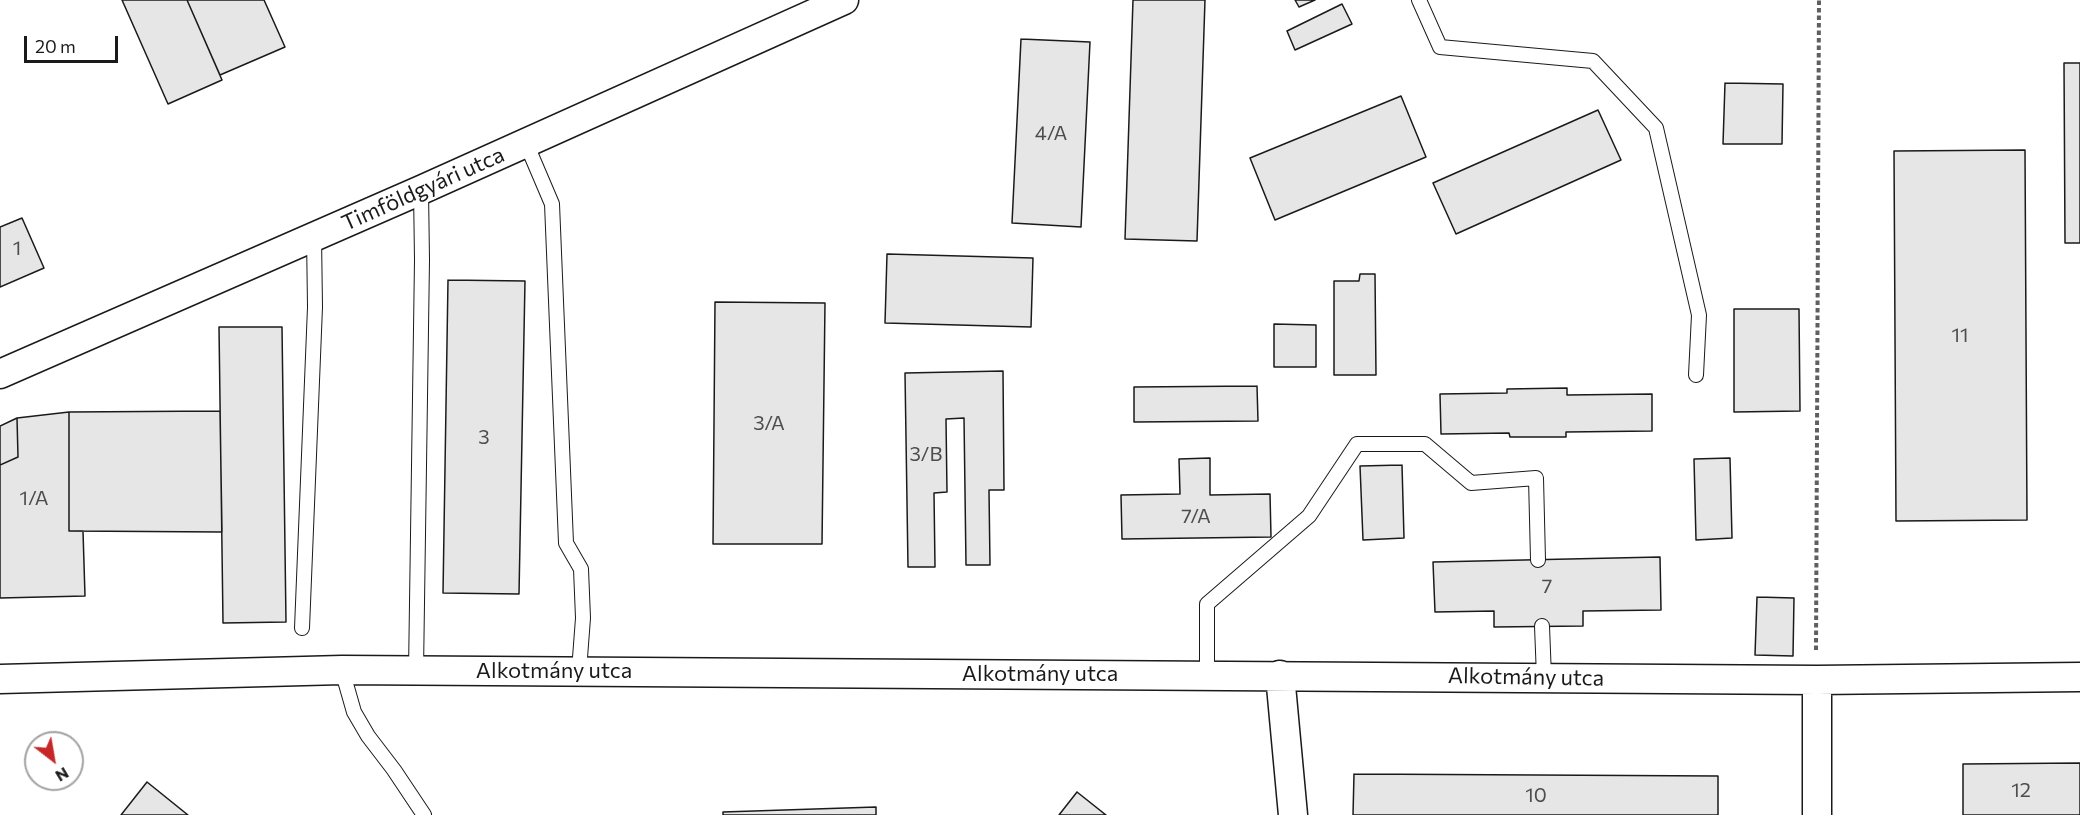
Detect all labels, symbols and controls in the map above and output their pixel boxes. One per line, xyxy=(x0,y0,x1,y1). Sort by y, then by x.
scale bar xyxy=(27,24,122,62)
text: 20 m xyxy=(35,35,76,57)
house number: 4/A xyxy=(1035,121,1067,145)
street label: Timföldgyári utca xyxy=(338,141,508,237)
house number: 1 xyxy=(13,236,21,260)
house number: 11 xyxy=(1951,323,1969,347)
house number: 3/A xyxy=(753,411,785,435)
house number: 3 xyxy=(478,425,490,449)
house number: 3/B xyxy=(910,442,942,466)
house number: 1/A xyxy=(19,486,49,510)
house number: 7/A xyxy=(1181,504,1211,528)
house number: 7 xyxy=(1542,574,1552,598)
street label: Alkotmány utca xyxy=(476,658,632,684)
street label: Alkotmány utca xyxy=(962,661,1118,687)
street label: Alkotmány utca xyxy=(1448,662,1604,692)
north arrow xyxy=(24,731,84,791)
text: N xyxy=(52,764,73,786)
house number: 12 xyxy=(2011,778,2031,802)
house number: 10 xyxy=(1525,783,1547,807)

